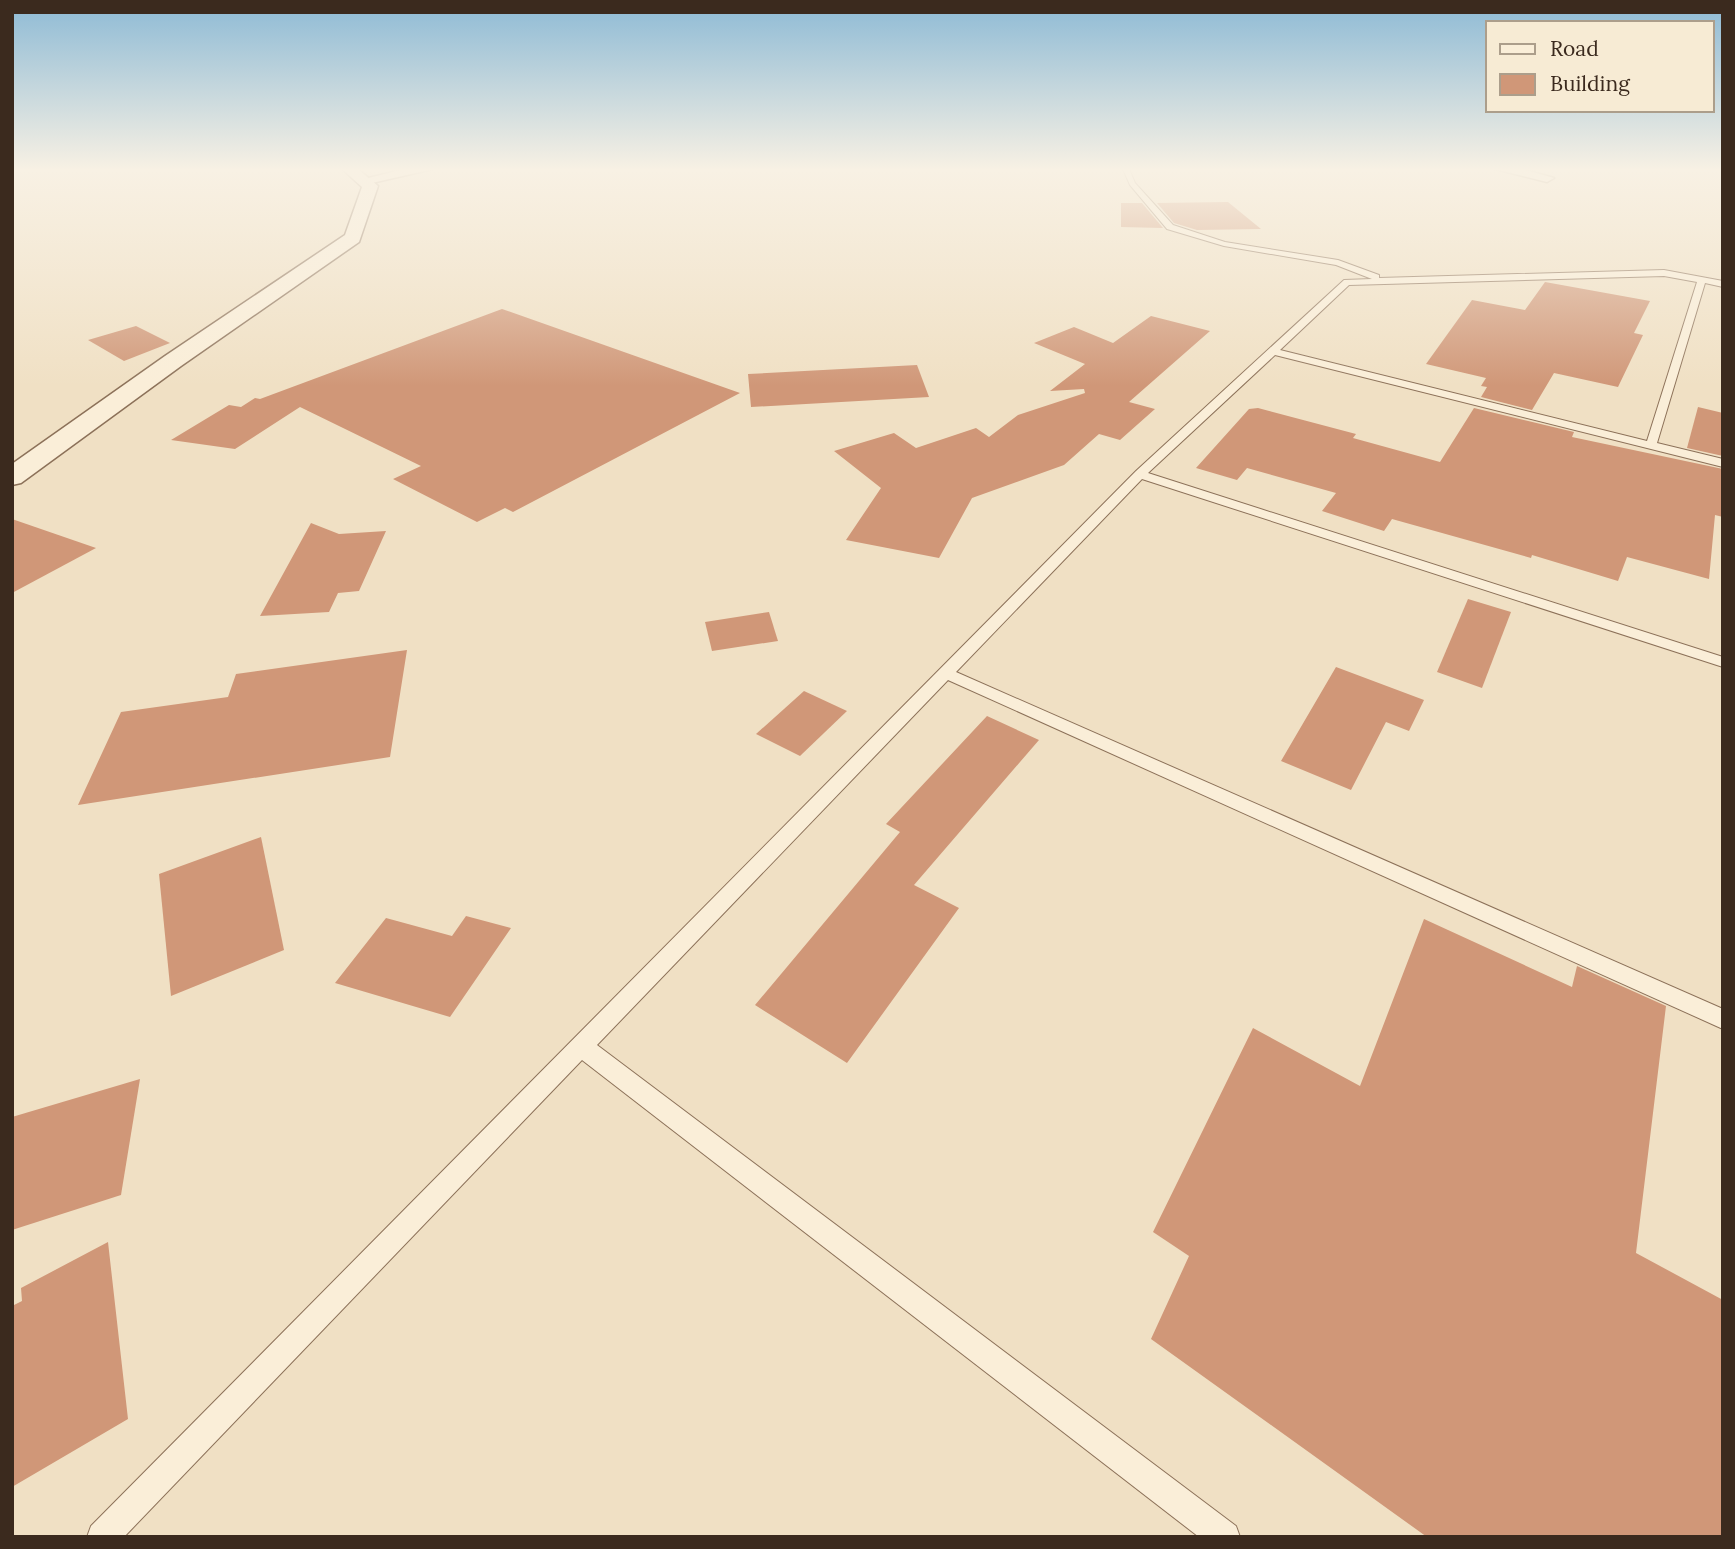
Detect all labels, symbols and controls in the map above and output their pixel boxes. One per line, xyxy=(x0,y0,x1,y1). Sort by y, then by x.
legend xyxy=(1486,21,1714,112)
text: Road xyxy=(1550,35,1599,62)
text: Building xyxy=(1550,70,1630,97)

